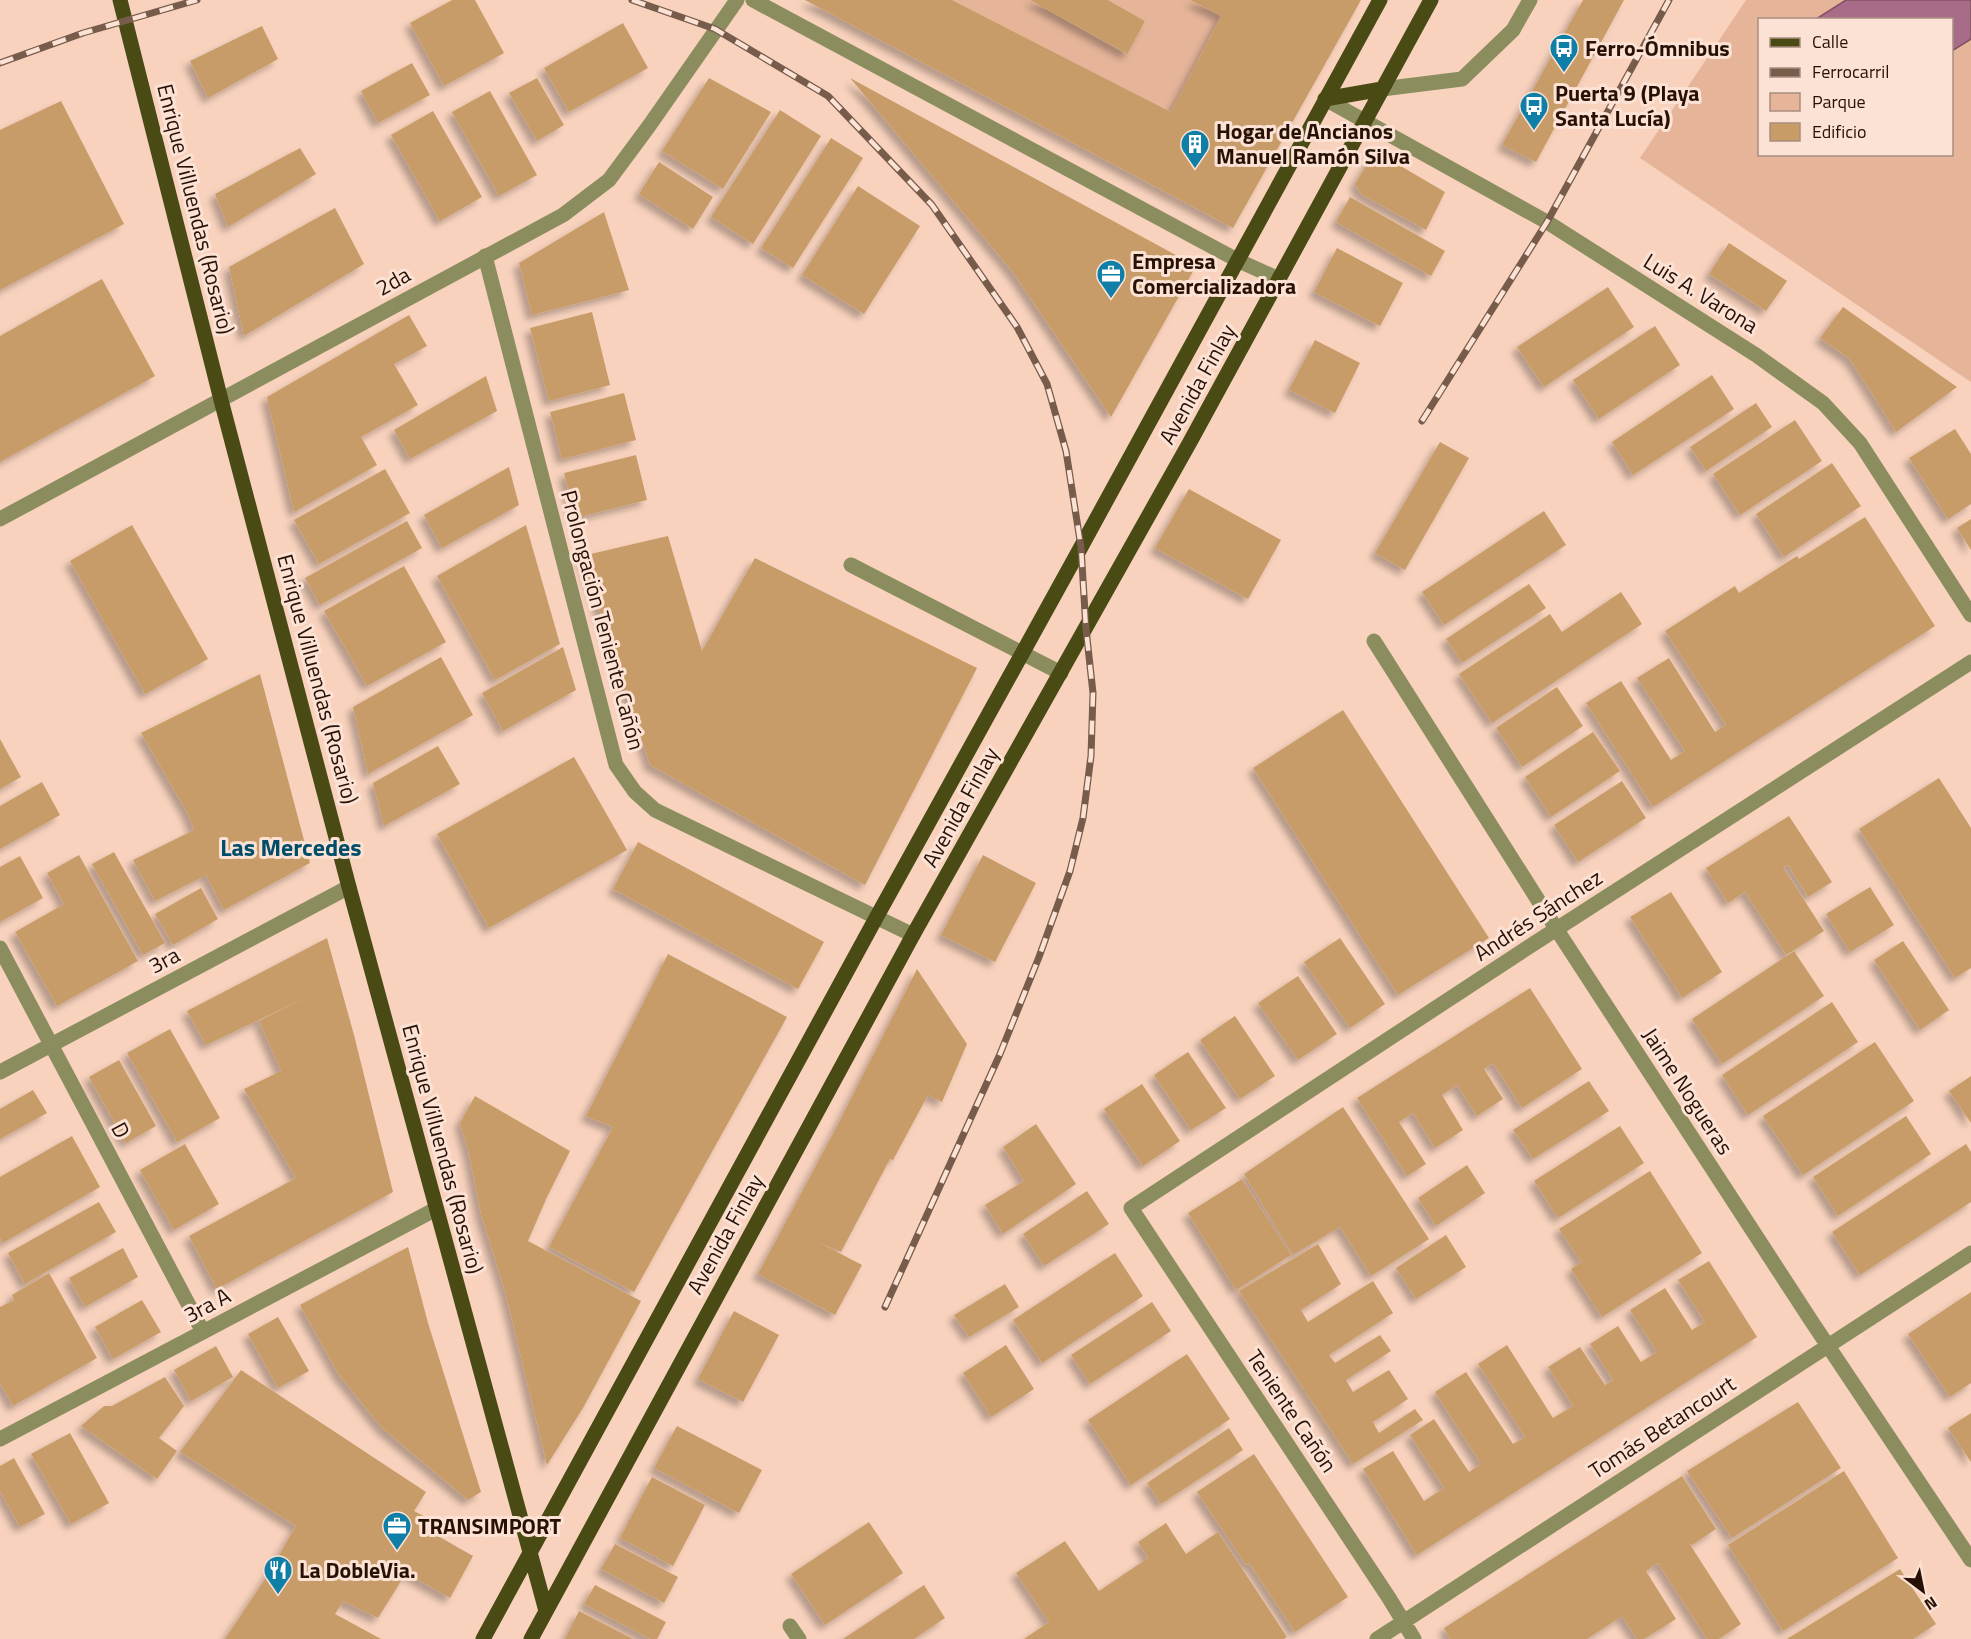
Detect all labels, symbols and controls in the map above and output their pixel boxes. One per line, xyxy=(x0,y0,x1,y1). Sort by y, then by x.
legend xyxy=(1758,18,1953,156)
text: Calle xyxy=(1812,28,1848,55)
place label: Ferro-Ómnibus xyxy=(1585,31,1730,65)
bus stop icon: Ferro-Ómnibus xyxy=(1548,32,1580,74)
text: Ferrocarril xyxy=(1812,58,1889,85)
place label: Puerta 9 (Playa Santa Lucía) xyxy=(1555,76,1700,135)
street label: Enrique Villuendas (Rosario) xyxy=(148,80,244,338)
text: Parque xyxy=(1812,88,1866,115)
bus stop icon: Puerta 9 (Playa Santa Lucía) xyxy=(1518,90,1550,132)
place label: Hogar de Ancianos Manuel Ramón Silva xyxy=(1216,114,1410,173)
text: Edificio xyxy=(1812,118,1866,145)
building icon: Hogar de Ancianos Manuel Ramón Silva xyxy=(1179,128,1211,170)
place label: Empresa Comercializadora xyxy=(1132,244,1296,303)
street label: Luis A. Varona xyxy=(1637,244,1765,342)
street label: 2da xyxy=(369,258,417,304)
office icon: Empresa Comercializadora xyxy=(1095,258,1127,300)
street label: Avenida Finlay xyxy=(1150,317,1244,450)
street label: Prolongación Teniente Cañón xyxy=(552,486,654,754)
street label: Enrique Villuendas (Rosario) xyxy=(268,550,368,808)
street label: Avenida Finlay xyxy=(913,740,1007,873)
district label: Las Mercedes xyxy=(220,829,362,865)
street label: Andrés Sánchez xyxy=(1467,861,1609,969)
street label: 3ra xyxy=(142,938,186,982)
street label: Enrique Villuendas (Rosario) xyxy=(393,1020,493,1278)
street label: Jaime Nogueras xyxy=(1634,1021,1742,1161)
street label: D xyxy=(103,1116,139,1144)
street label: Avenida Finlay xyxy=(678,1167,772,1300)
street label: 3ra A xyxy=(177,1279,237,1331)
street label: Teniente Cañón xyxy=(1238,1343,1346,1479)
street label: Tomás Betancourt xyxy=(1582,1367,1742,1487)
place label: TRANSIMPORT xyxy=(418,1509,562,1543)
office icon: TRANSIMPORT xyxy=(381,1510,413,1552)
place label: La DobleVia. xyxy=(299,1553,416,1587)
restaurant icon: La DobleVia. xyxy=(262,1554,294,1596)
north arrow xyxy=(1893,1561,1953,1621)
text: N xyxy=(1920,1591,1942,1617)

